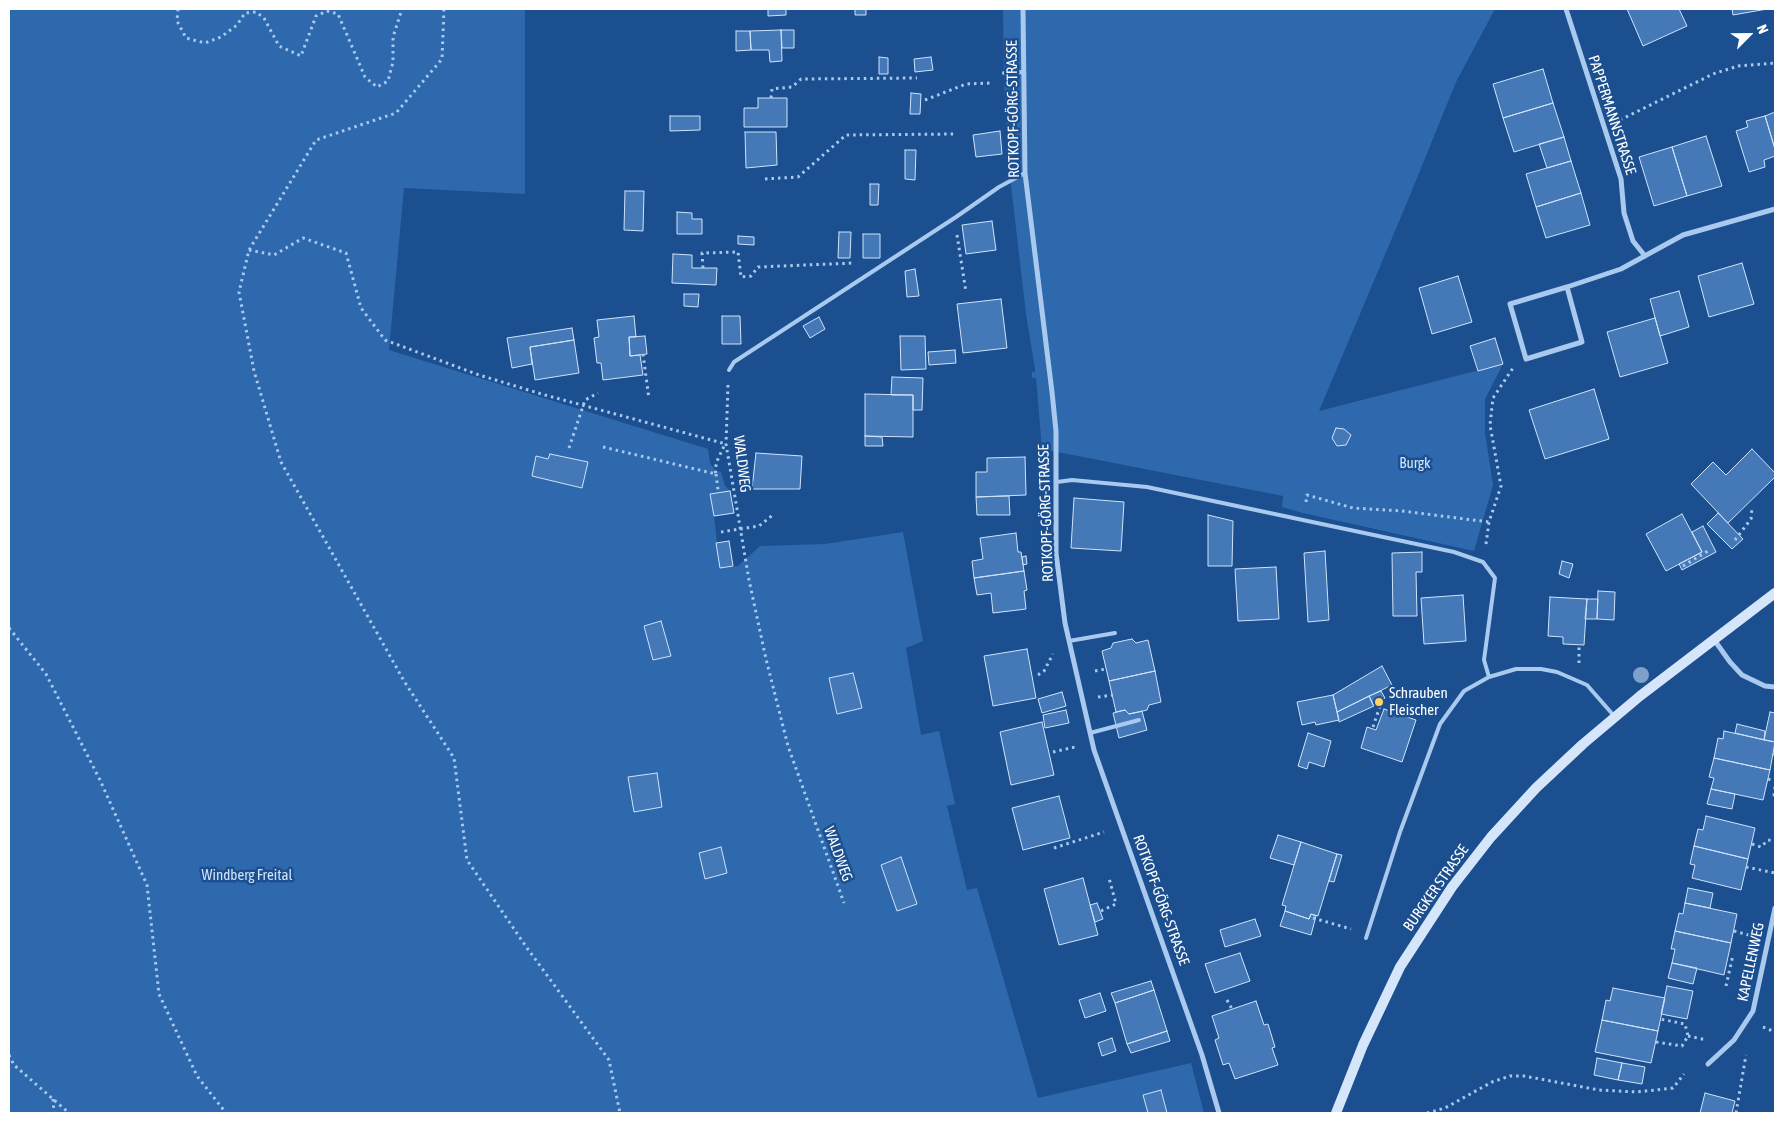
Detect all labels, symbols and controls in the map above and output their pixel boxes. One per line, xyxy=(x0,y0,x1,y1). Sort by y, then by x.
north arrow xyxy=(1724,10,1774,60)
text: N xyxy=(1754,22,1772,36)
street label: ROTKOPF-GÖRG-STRASSE xyxy=(1003,40,1023,178)
street label: PAPPERMANNSTRASSE xyxy=(1584,53,1640,177)
street label: WALDWEG xyxy=(730,435,754,493)
street label: ROTKOPF-GÖRG-STRASSE xyxy=(1035,444,1057,582)
park label: Burgk xyxy=(1399,454,1431,472)
place label: Schrauben Fleischer xyxy=(1389,684,1448,719)
marker: Schrauben Fleischer xyxy=(1373,696,1385,708)
street label: WALDWEG xyxy=(820,824,856,884)
street label: ROTKOPF-GÖRG-STRASSE xyxy=(1129,832,1193,968)
street label: BURGKER STRASSE xyxy=(1400,841,1472,935)
park label: Windberg Freital xyxy=(202,866,292,884)
street label: KAPELLENWEG xyxy=(1734,921,1768,1003)

